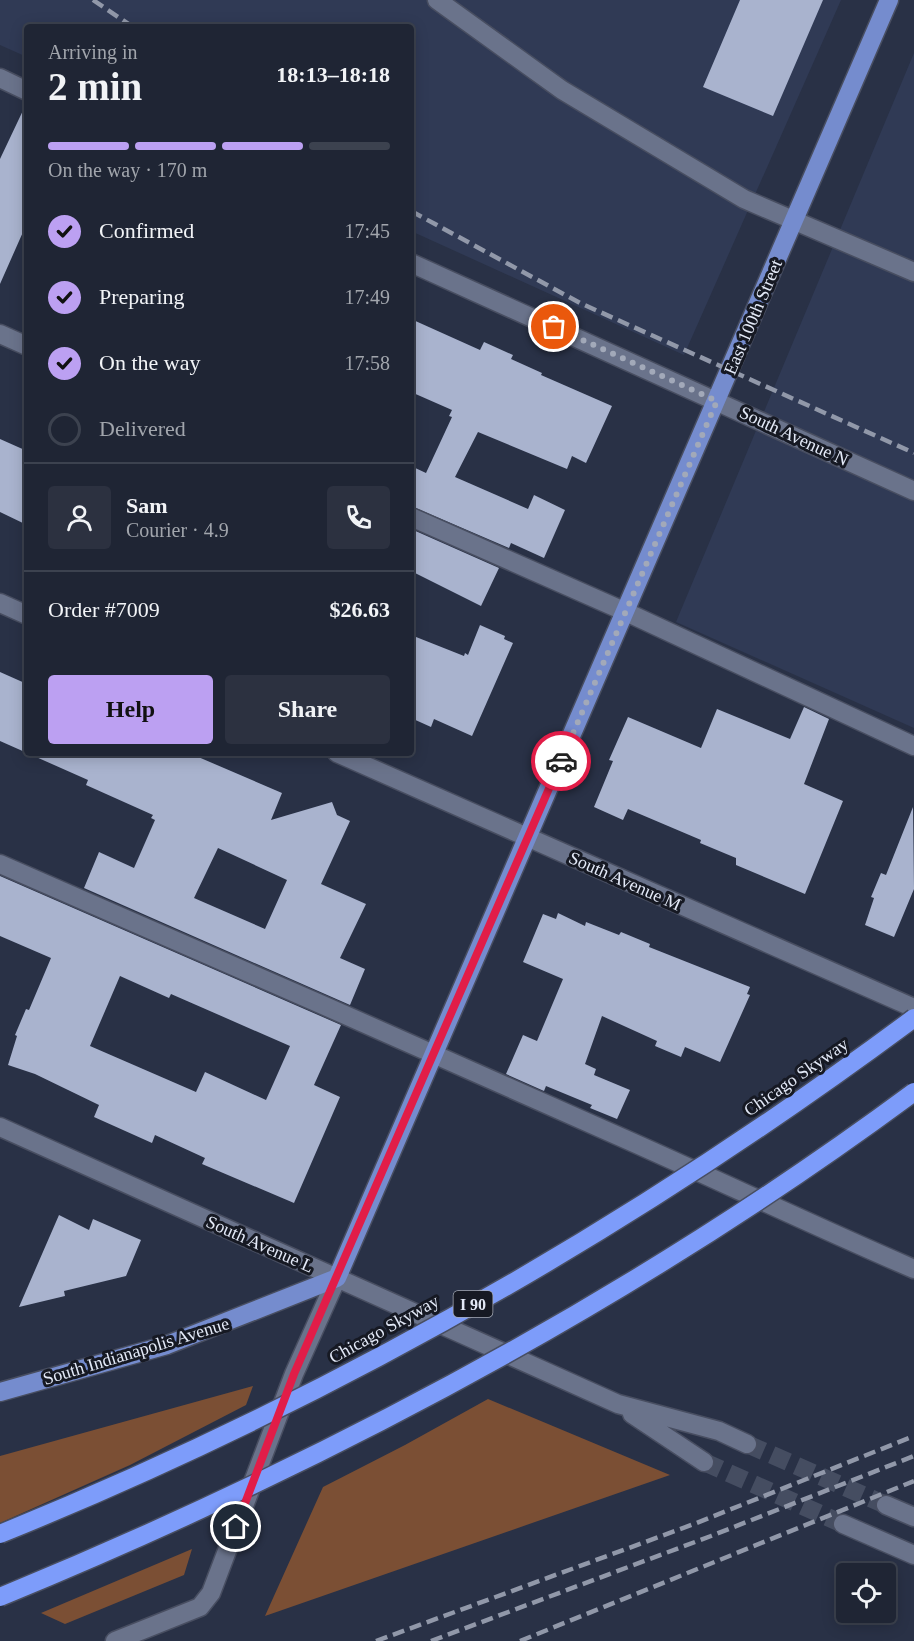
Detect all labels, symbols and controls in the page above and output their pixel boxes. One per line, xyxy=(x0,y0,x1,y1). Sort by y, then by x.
text: Arriving in xyxy=(48,41,137,63)
text: 18:13–18:18 xyxy=(276,62,390,87)
text: 2 min xyxy=(48,65,142,108)
text: On the way · 170 m xyxy=(48,159,207,181)
icon: check xyxy=(48,215,81,248)
text: Confirmed xyxy=(99,218,194,243)
text: 17:45 xyxy=(344,220,390,242)
street label: East 100th Street xyxy=(720,256,786,378)
icon: check xyxy=(48,281,81,314)
text: Preparing xyxy=(99,284,185,309)
text: 17:49 xyxy=(344,286,390,308)
pin xyxy=(528,301,579,352)
icon: bag xyxy=(537,310,570,343)
icon: check xyxy=(48,347,81,380)
text: On the way xyxy=(99,350,200,375)
text: 17:58 xyxy=(344,352,390,374)
street label: South Avenue N xyxy=(736,402,852,470)
text: Delivered xyxy=(99,416,186,441)
button: person xyxy=(48,486,111,549)
button: phone xyxy=(327,486,390,549)
text: Sam xyxy=(126,493,168,518)
text: Courier · 4.9 xyxy=(126,519,229,541)
text: Order #7009 xyxy=(48,597,160,622)
text: $26.63 xyxy=(330,597,390,622)
button: Help xyxy=(48,675,213,744)
button: Share xyxy=(225,675,390,744)
courier xyxy=(531,731,591,791)
icon: car xyxy=(545,745,578,778)
street label: South Avenue M xyxy=(566,847,684,915)
street label: Chicago Skyway xyxy=(740,1034,852,1120)
street label: South Avenue L xyxy=(203,1211,317,1277)
street label: Chicago Skyway xyxy=(326,1291,442,1367)
road number: I 90 xyxy=(454,1291,492,1317)
street label: South Indianapolis Avenue xyxy=(40,1313,232,1389)
pin xyxy=(210,1501,261,1552)
icon: home xyxy=(219,1510,252,1543)
map controls xyxy=(836,1563,896,1623)
button: locate xyxy=(836,1563,896,1623)

